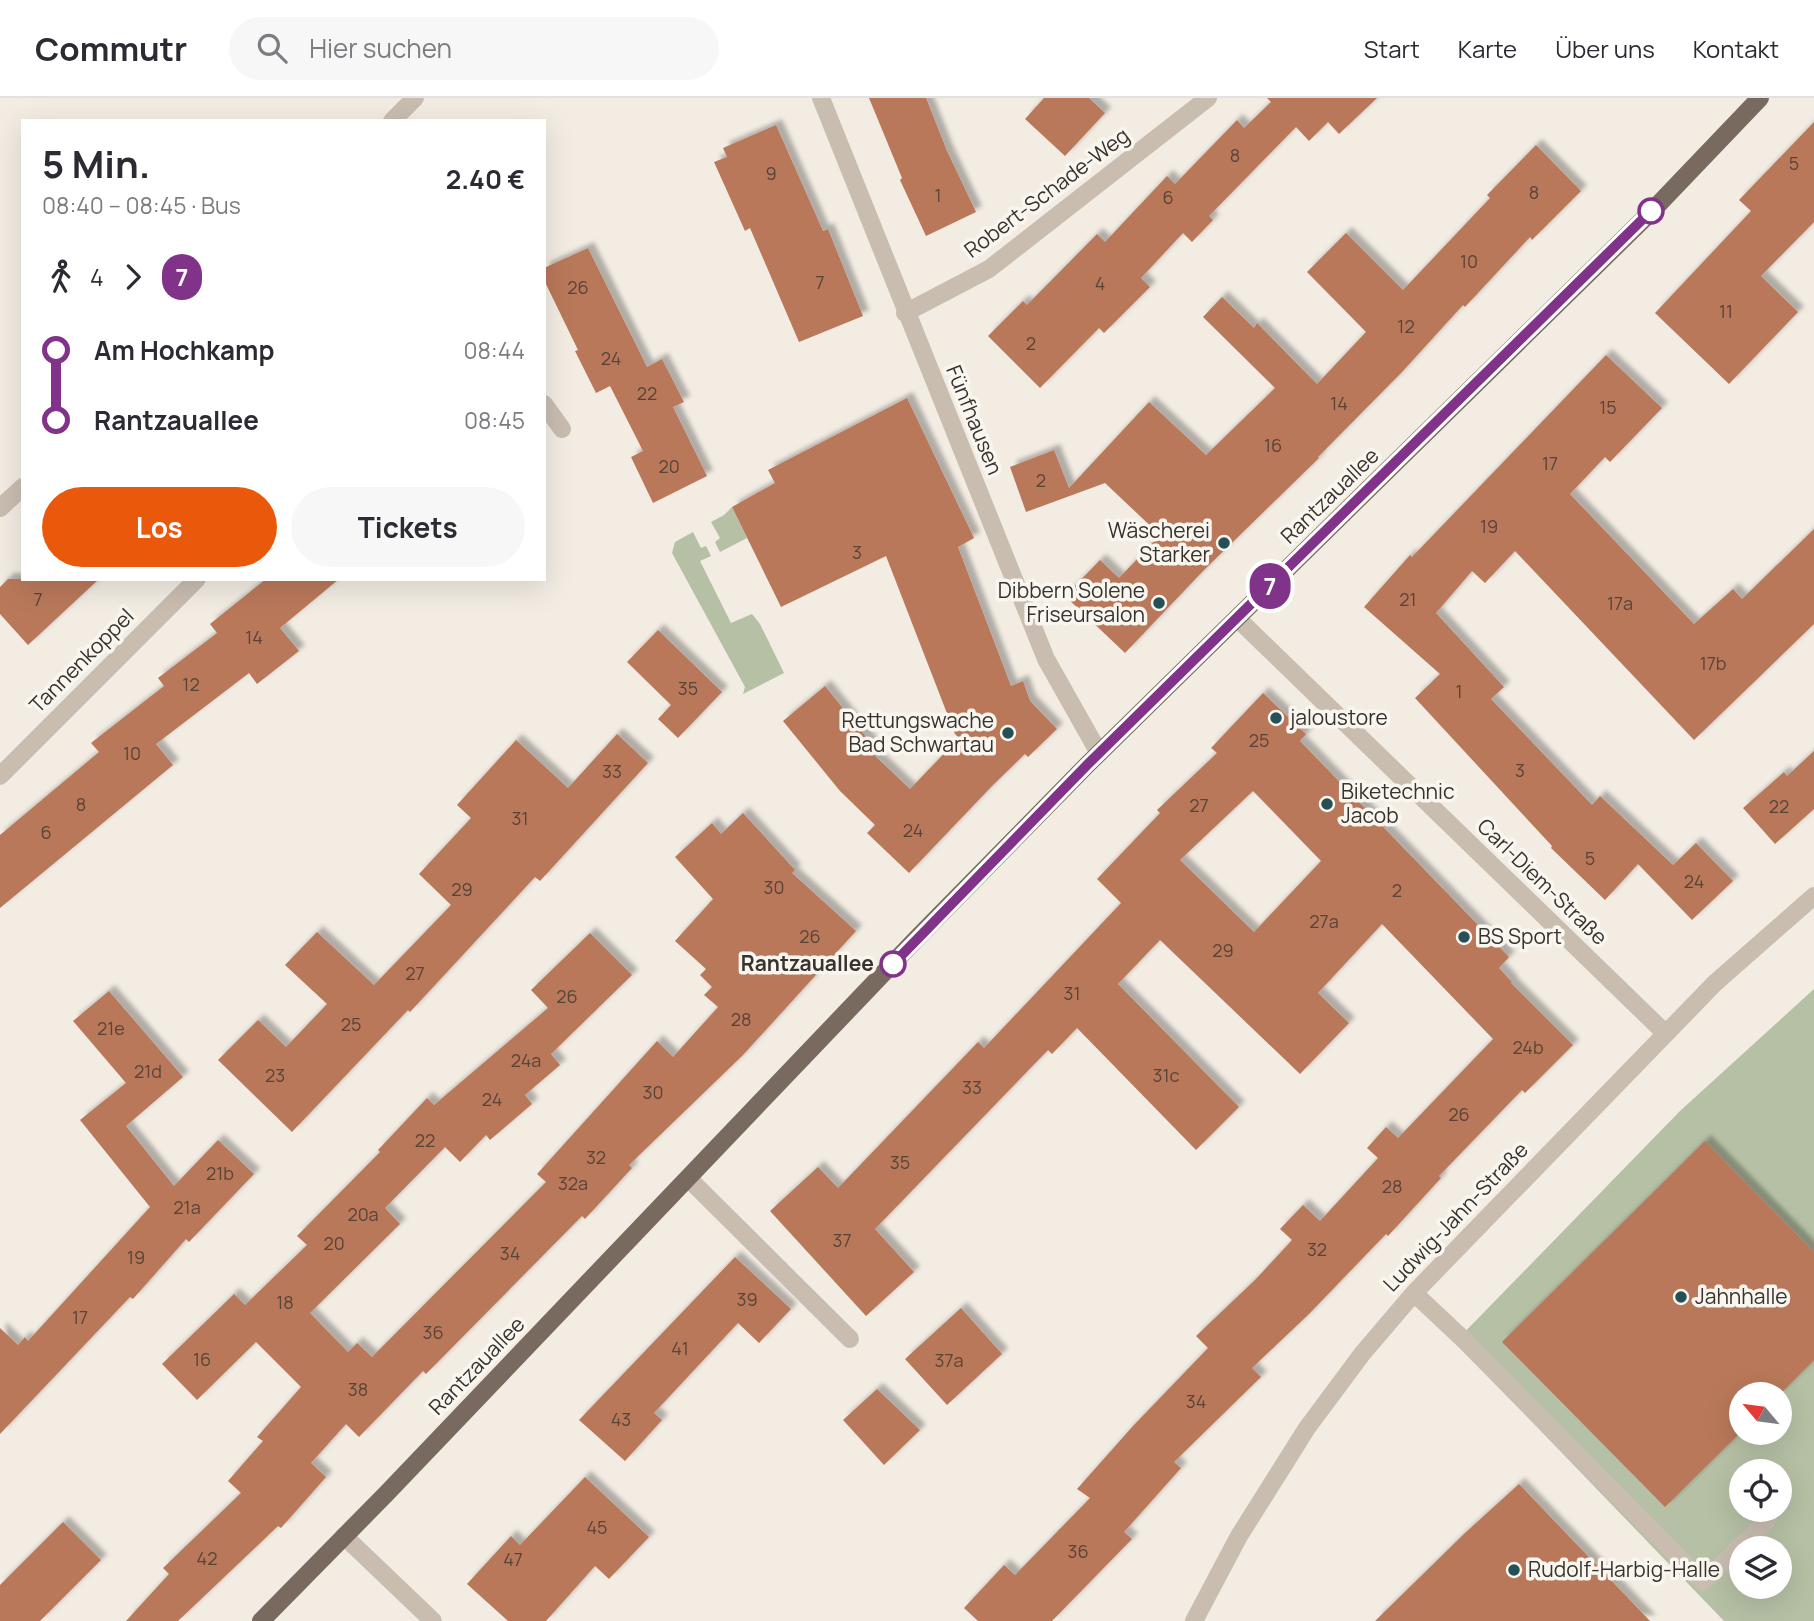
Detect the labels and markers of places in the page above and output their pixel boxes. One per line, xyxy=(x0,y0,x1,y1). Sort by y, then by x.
unlabelled marker xyxy=(1638,198,1664,224)
place label: Wäscherei Starker xyxy=(1108,516,1210,568)
marker: Wäscherei Starker xyxy=(1216,535,1232,551)
place label: Dibbern Solene Friseursalon xyxy=(998,576,1145,628)
marker: Dibbern Solene Friseursalon xyxy=(1151,595,1167,611)
place label: jaloustore xyxy=(1289,703,1388,731)
place label: Rettungswache Bad Schwartau xyxy=(841,706,994,758)
marker: jaloustore xyxy=(1268,710,1284,726)
marker: Rettungswache Bad Schwartau xyxy=(1000,725,1016,741)
place label: Biketechnic Jacob xyxy=(1341,777,1455,829)
marker: Biketechnic Jacob xyxy=(1319,796,1335,812)
place label: BS Sport xyxy=(1478,922,1562,950)
marker: BS Sport xyxy=(1456,929,1472,945)
place label: Rantzauallee xyxy=(741,949,874,977)
marker: Rantzauallee xyxy=(880,951,906,977)
place label: Jahnhalle xyxy=(1695,1282,1788,1310)
marker: Jahnhalle xyxy=(1673,1289,1689,1305)
place label: Rudolf-Harbig-Halle xyxy=(1528,1555,1720,1583)
marker: Rudolf-Harbig-Halle xyxy=(1506,1562,1522,1578)

